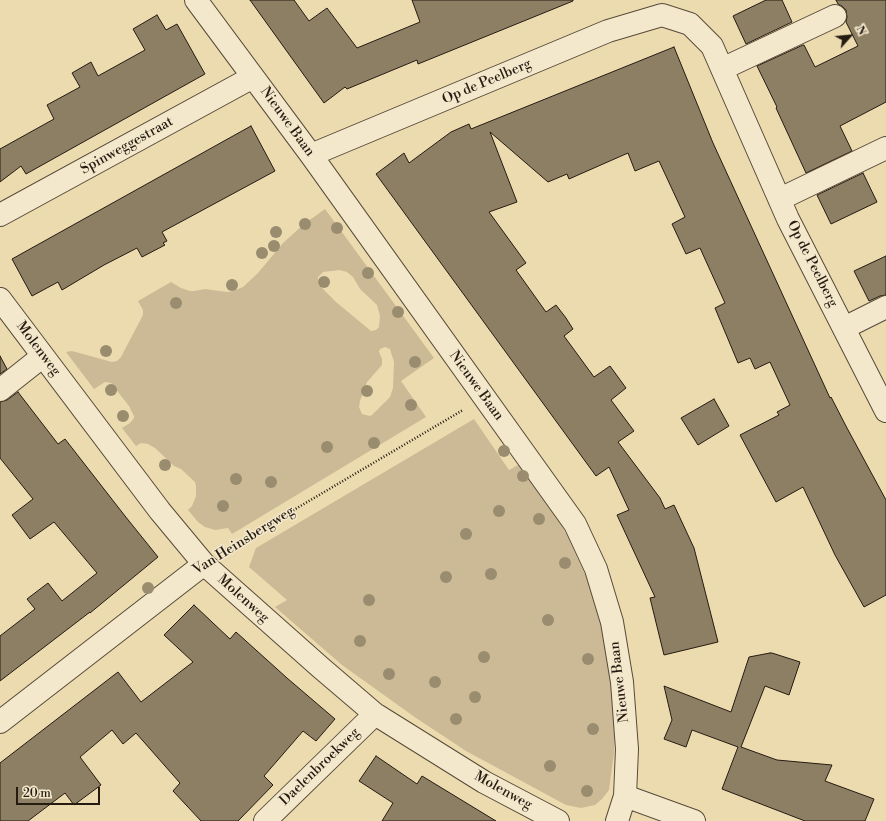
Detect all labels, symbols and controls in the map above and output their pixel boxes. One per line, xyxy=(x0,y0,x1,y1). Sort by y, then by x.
north arrow xyxy=(830,16,870,56)
text: N xyxy=(852,23,869,38)
street label: Op de Peelberg xyxy=(440,56,534,108)
street label: Nieuwe Baan xyxy=(256,84,318,160)
street label: Spinweggestraat xyxy=(78,114,176,178)
street label: Op de Peelberg xyxy=(783,218,841,310)
street label: Molenweg xyxy=(12,319,64,379)
street label: Nieuwe Baan xyxy=(445,348,507,424)
street label: Van Heinsbergweg xyxy=(190,503,298,579)
street label: Molenweg xyxy=(214,571,272,627)
street label: Nieuwe Baan xyxy=(607,640,633,724)
street label: Daelenbroekweg xyxy=(277,725,363,809)
street label: Molenweg xyxy=(471,768,535,814)
scale bar xyxy=(18,779,102,805)
text: 20 m xyxy=(23,786,51,801)

